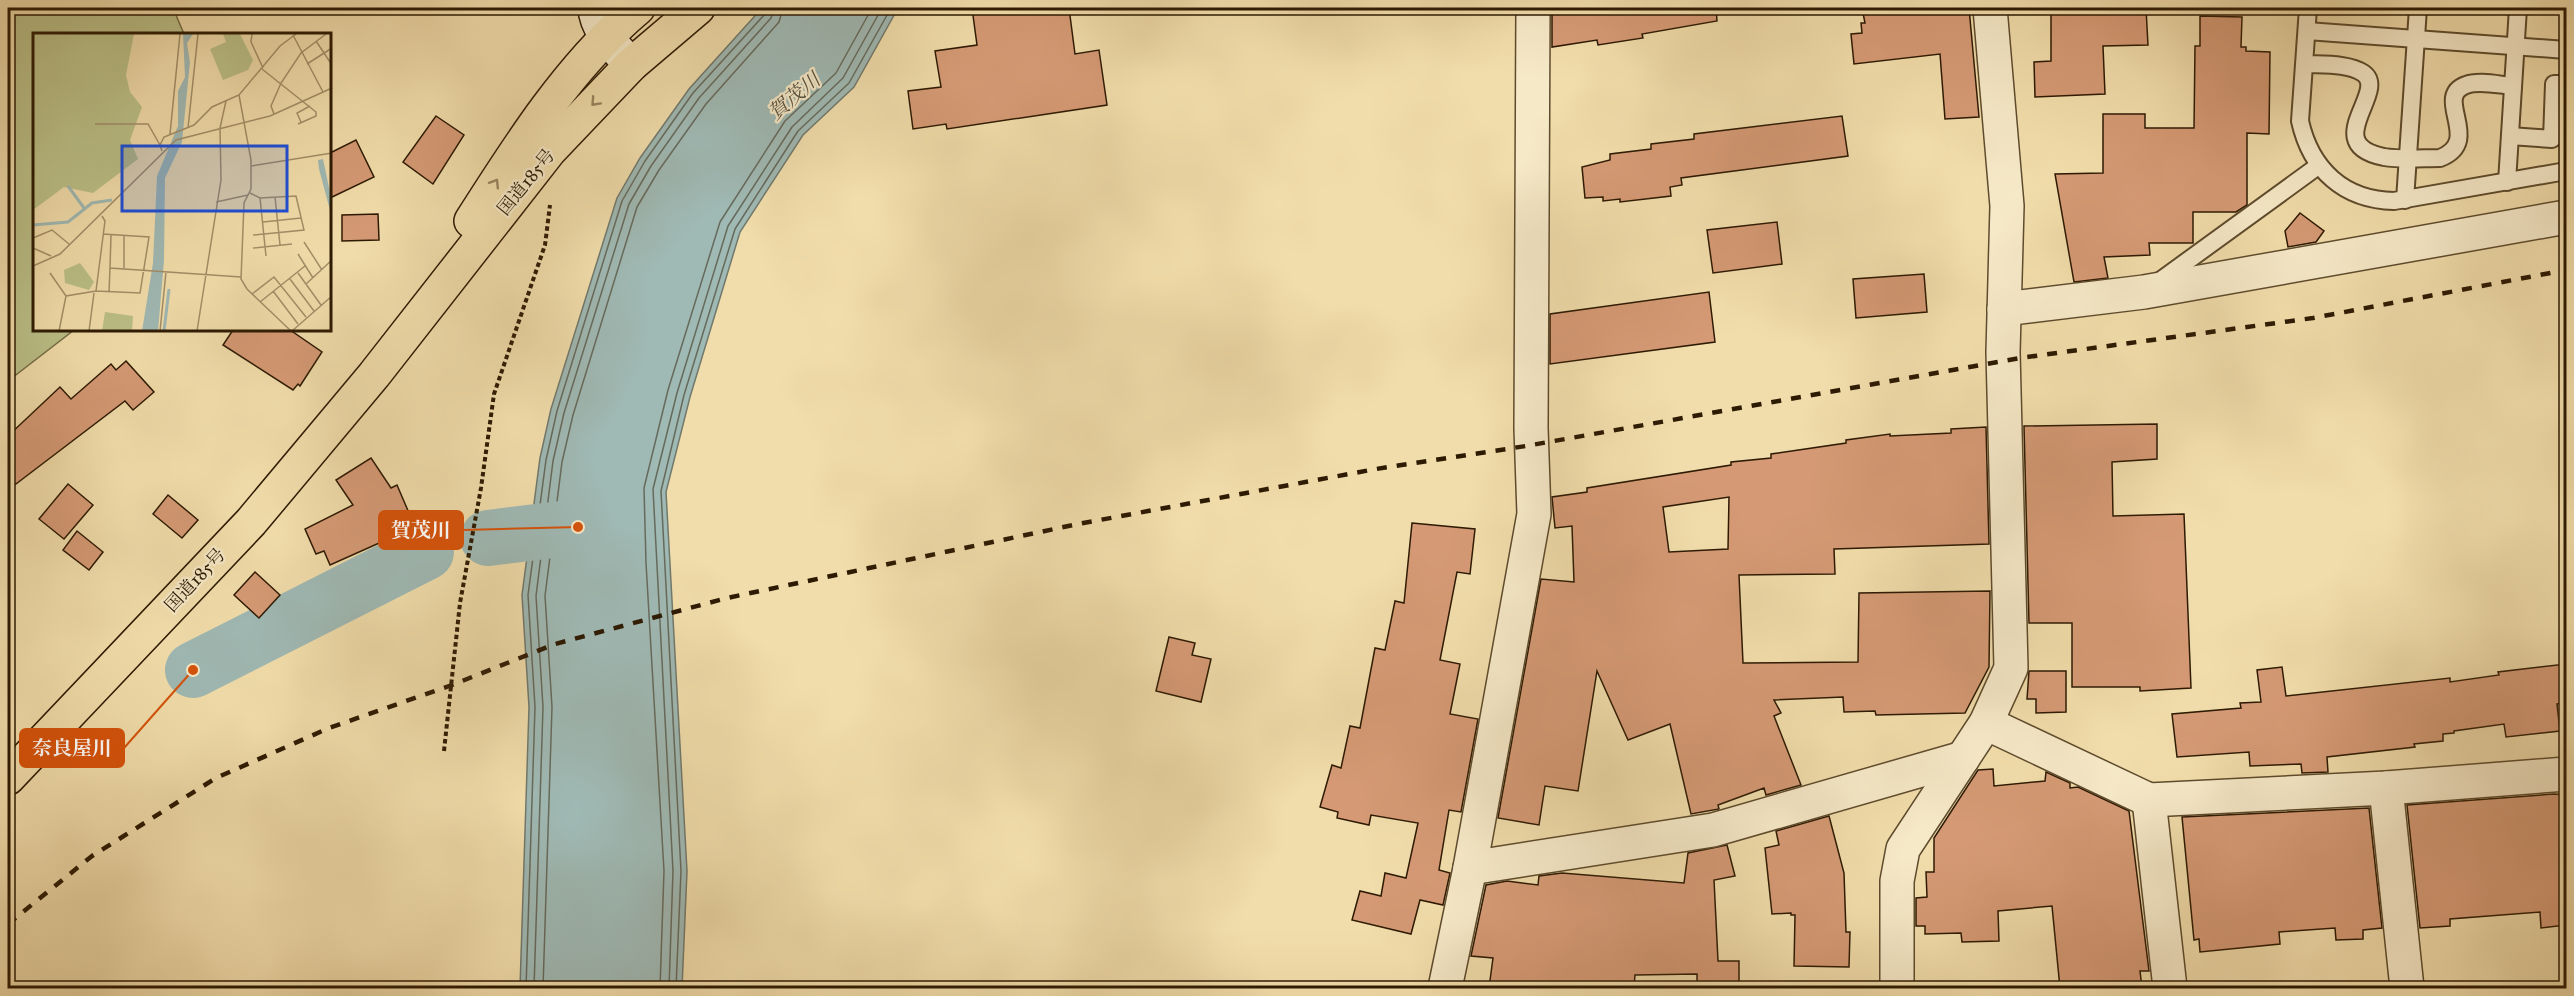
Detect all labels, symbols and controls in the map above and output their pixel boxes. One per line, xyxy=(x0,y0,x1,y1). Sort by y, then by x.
inset map xyxy=(33,33,332,332)
water label: 賀茂川 xyxy=(763,66,826,124)
one-way arrow xyxy=(591,96,602,106)
street label: 国道185号 xyxy=(493,144,559,220)
one-way arrow xyxy=(487,179,498,190)
callout: 賀茂川 xyxy=(379,511,463,549)
text: 賀茂川 xyxy=(391,518,451,542)
street label: 国道185号 xyxy=(160,544,230,616)
callout: 奈良屋川 xyxy=(20,729,124,767)
text: 奈良屋川 xyxy=(32,736,112,760)

